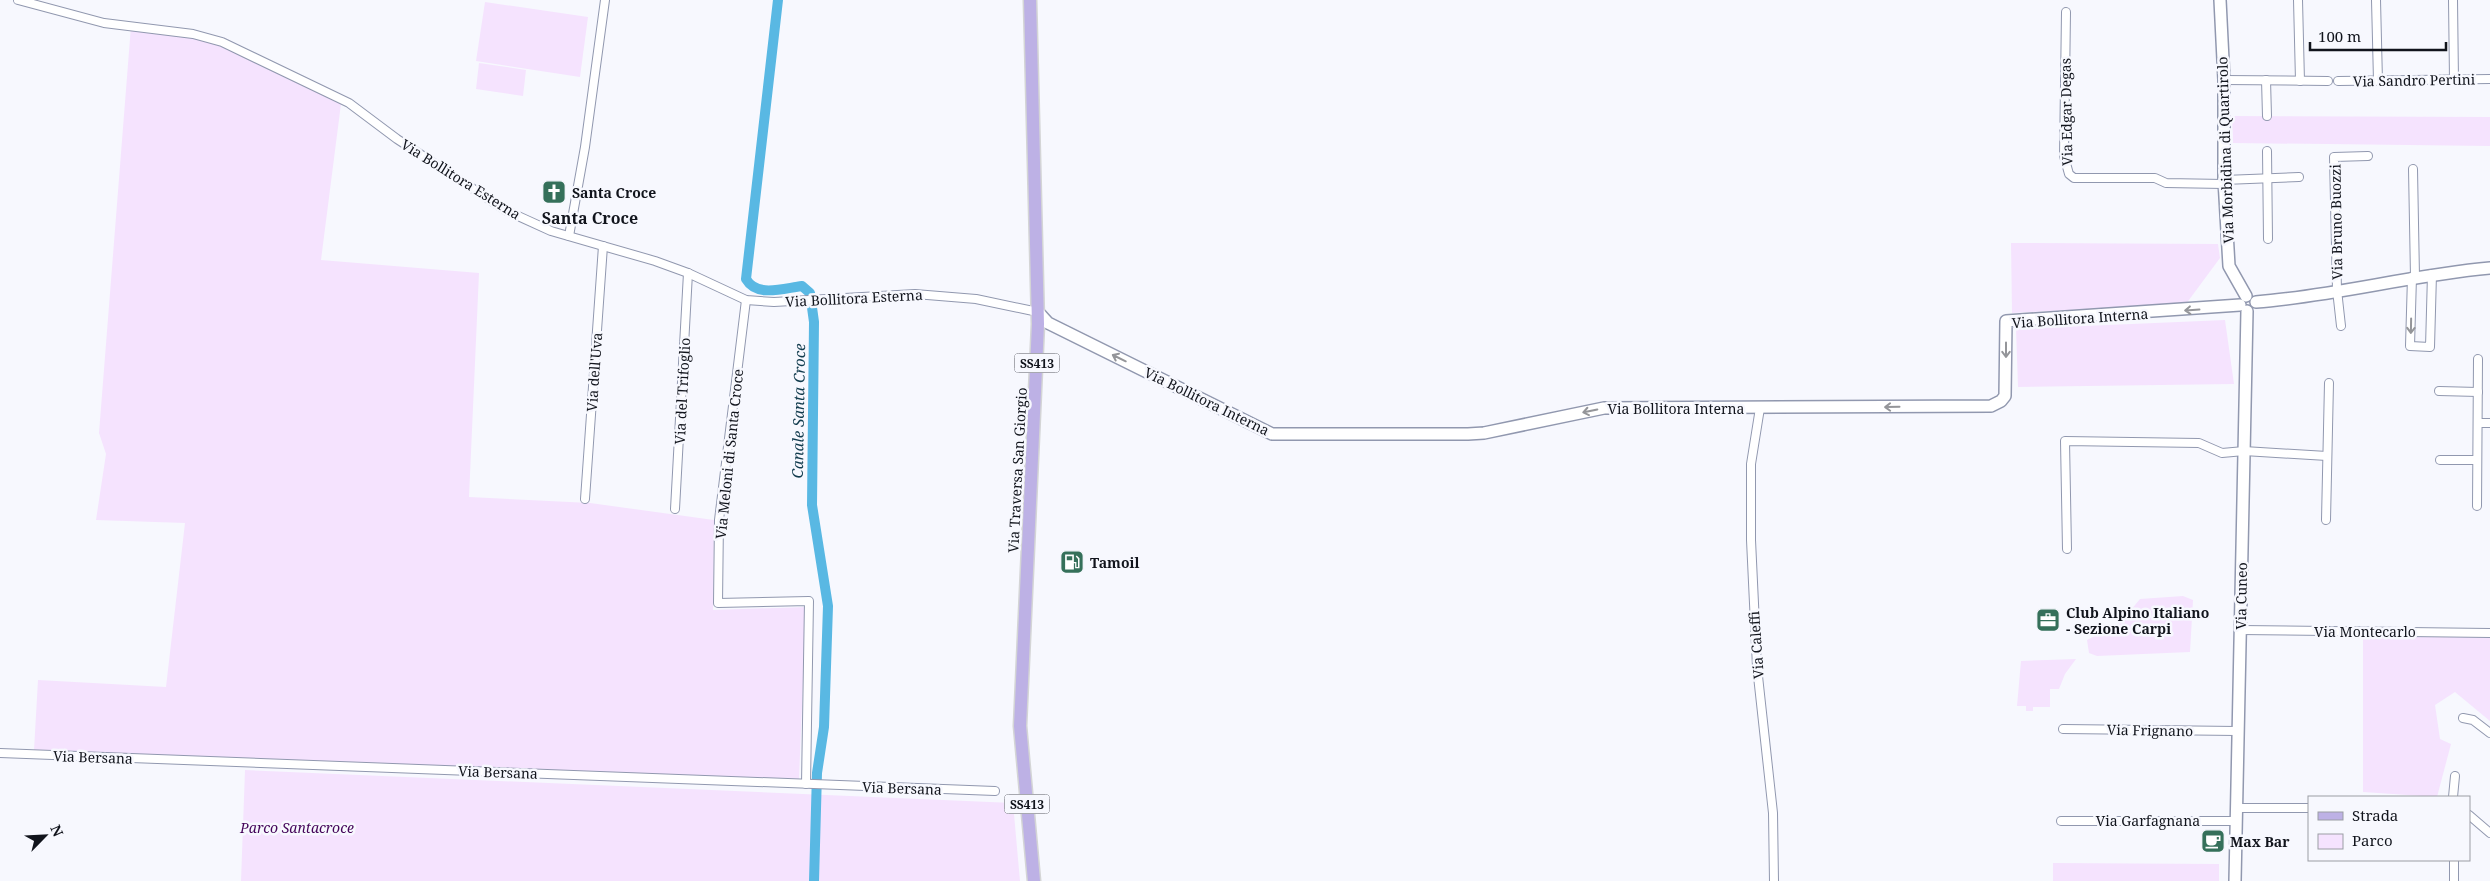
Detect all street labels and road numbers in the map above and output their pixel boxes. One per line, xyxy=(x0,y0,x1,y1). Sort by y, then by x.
street label: Via Morbidina di Quartirolo xyxy=(2212,56,2238,244)
street label: Via Edgar Degas xyxy=(2056,58,2076,166)
street label: Via Sandro Pertini xyxy=(2353,69,2476,91)
street label: Via Bollitora Esterna xyxy=(398,134,524,224)
street label: Via Bruno Buozzi xyxy=(2325,163,2347,280)
street label: Via Bollitora Esterna xyxy=(785,285,923,311)
street label: Via Bollitora Interna xyxy=(2011,304,2149,332)
street label: Via dell'Uva xyxy=(582,332,606,412)
street label: Via del Trifoglio xyxy=(670,337,694,445)
road number: SS413 xyxy=(1014,353,1060,372)
street label: Via Bollitora Interna xyxy=(1141,362,1273,440)
street label: Via Meloni di Santa Croce xyxy=(711,368,747,540)
street label: Via Traversa San Giorgio xyxy=(1003,387,1031,553)
street label: Via Bollitora Interna xyxy=(1608,399,1745,418)
street label: Via Cuneo xyxy=(2231,562,2251,630)
street label: Via Caleffi xyxy=(1744,611,1768,679)
street label: Via Montecarlo xyxy=(2314,622,2416,641)
street label: Via Frignano xyxy=(2107,720,2193,740)
street label: Via Bersana xyxy=(53,746,133,768)
street label: Via Bersana xyxy=(458,761,538,783)
street label: Via Bersana xyxy=(862,777,942,799)
road number: SS413 xyxy=(1004,794,1050,814)
street label: Via Garfagnana xyxy=(2096,811,2200,830)

